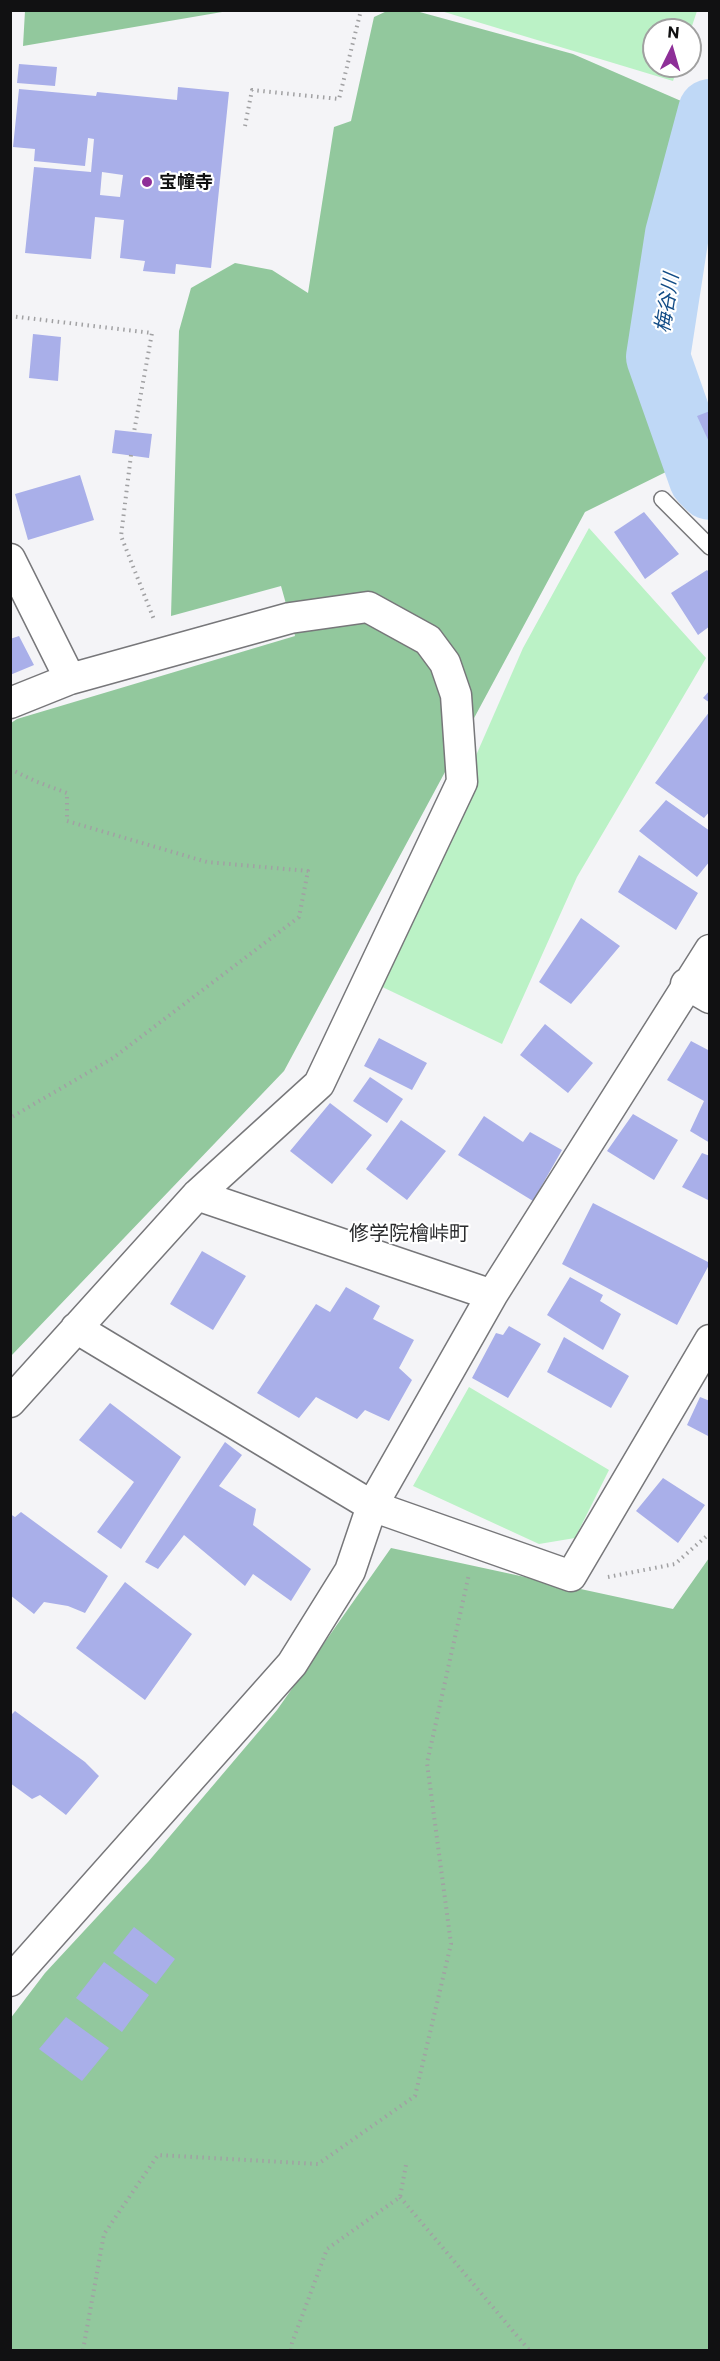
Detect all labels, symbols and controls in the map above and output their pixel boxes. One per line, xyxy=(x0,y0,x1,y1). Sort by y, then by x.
north arrow xyxy=(642,18,702,78)
text: N xyxy=(667,22,680,42)
place label: 宝幢寺 xyxy=(159,171,213,193)
marker: 宝幢寺 xyxy=(140,175,154,189)
water label: 梅谷川 xyxy=(650,271,684,335)
district label: 修学院檜峠町 xyxy=(349,1221,469,1245)

